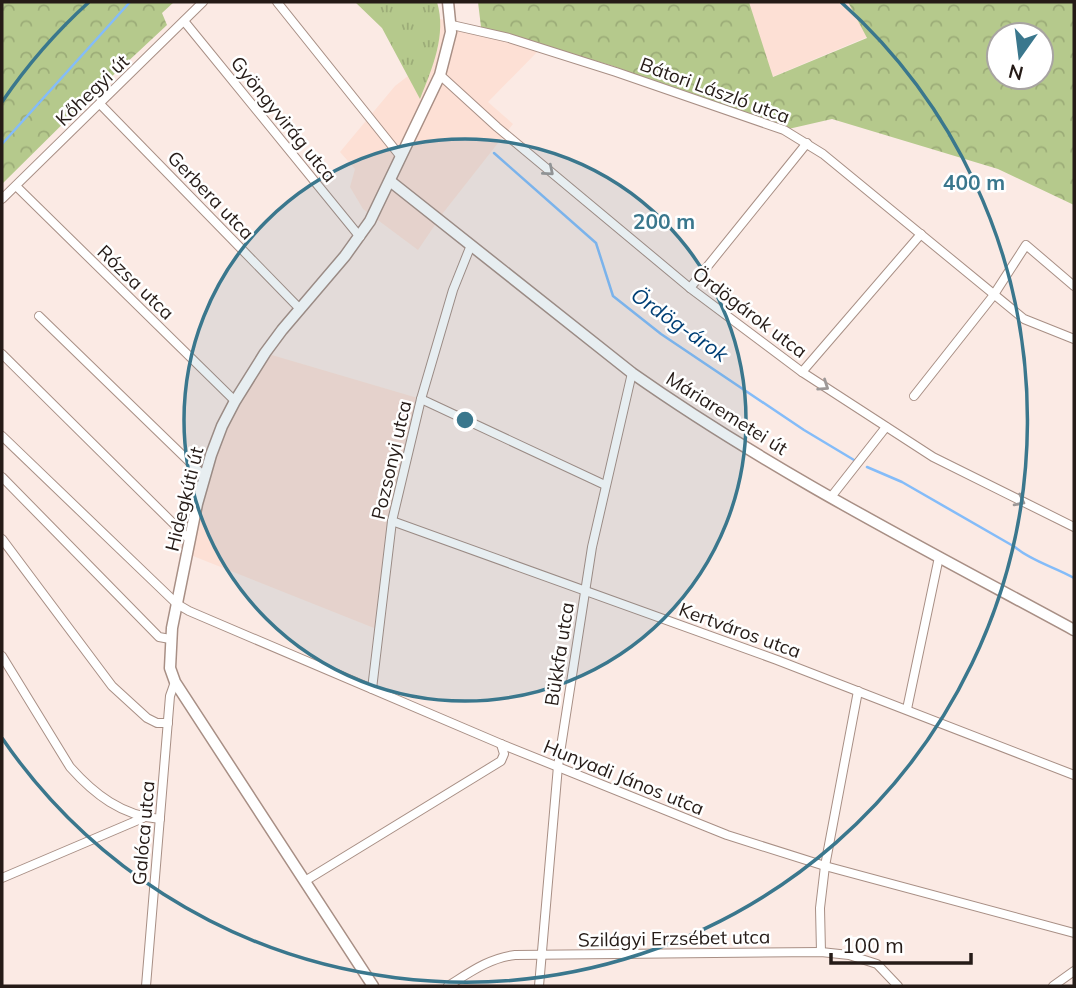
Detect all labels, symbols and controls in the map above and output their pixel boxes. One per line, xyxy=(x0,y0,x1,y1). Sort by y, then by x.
north arrow xyxy=(985,21,1055,91)
street label: Kőhegyi út xyxy=(50,49,134,131)
street label: Gyöngyvirág utca xyxy=(226,51,342,187)
street label: Bátori László utca xyxy=(637,52,793,128)
text: N xyxy=(1006,59,1026,86)
street label: Gerbera utca xyxy=(163,146,259,244)
one-way arrow xyxy=(541,163,554,175)
text: 400 m xyxy=(943,169,1005,195)
text: 200 m xyxy=(633,208,695,234)
street label: Rózsa utca xyxy=(93,240,179,324)
street label: Ördögárok utca xyxy=(688,261,812,363)
water label: Ördög-árok xyxy=(626,281,735,368)
street label: Máriaremetei út xyxy=(662,366,792,460)
one-way arrow xyxy=(816,378,829,390)
street label: Pozsonyi utca xyxy=(366,398,416,522)
centre of rings xyxy=(453,408,477,432)
street label: Hidegkúti út xyxy=(159,444,209,554)
one-way arrow xyxy=(1013,492,1025,506)
street label: Kertváros utca xyxy=(676,597,804,663)
street label: Bükkfa utca xyxy=(539,601,579,707)
street label: Hunyadi János utca xyxy=(540,734,708,820)
street label: Galóca utca xyxy=(126,780,160,886)
scale bar xyxy=(831,922,971,966)
street label: Szilágyi Erzsébet utca xyxy=(578,924,770,952)
text: 100 m xyxy=(842,932,904,958)

